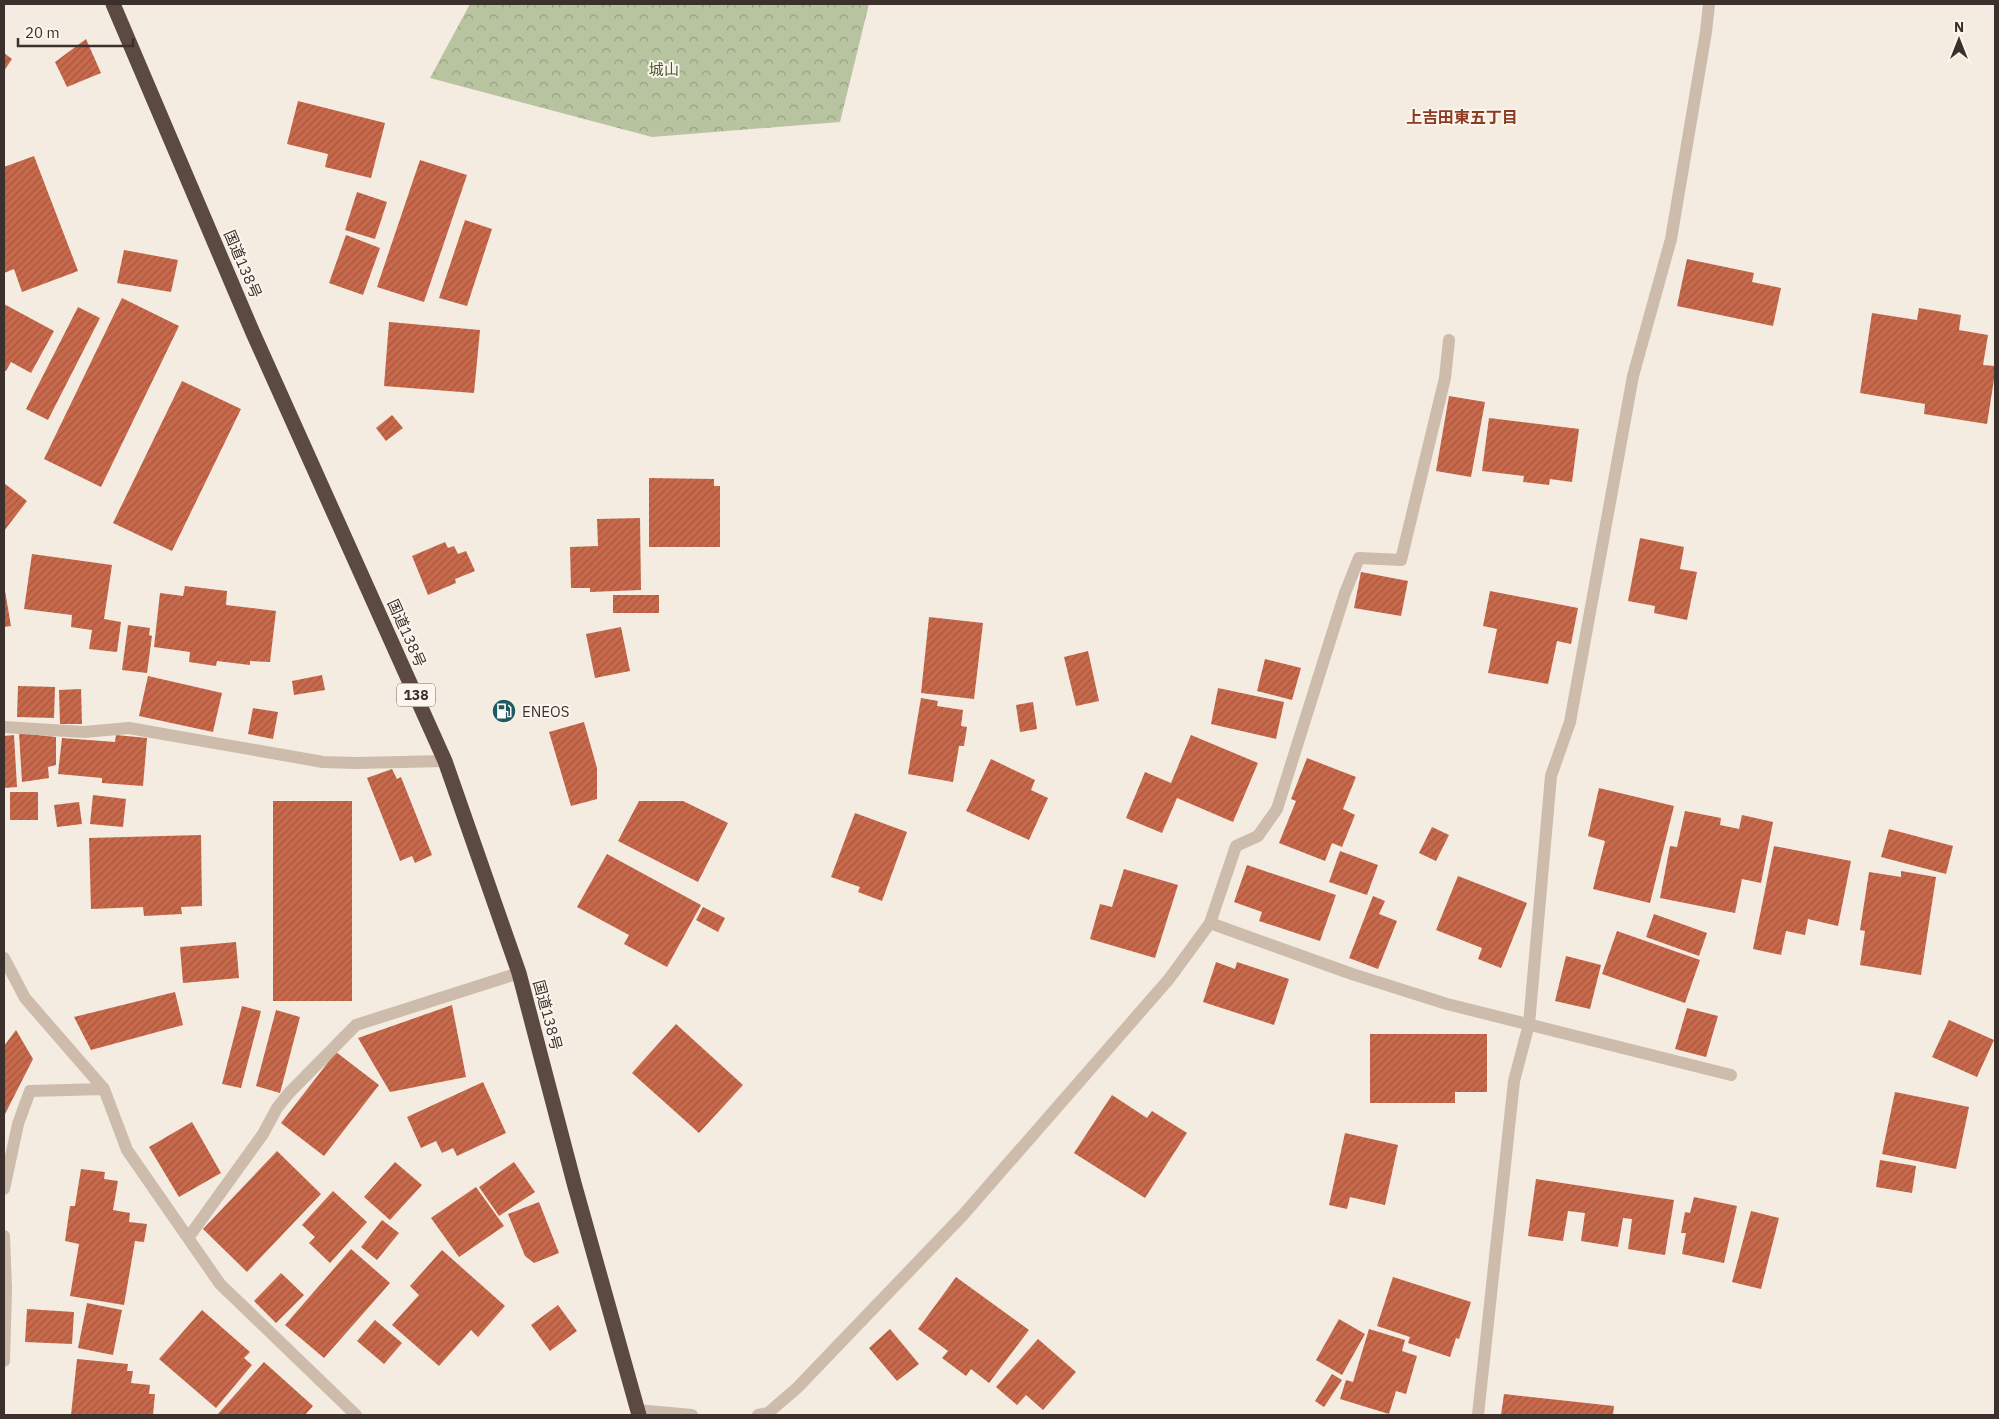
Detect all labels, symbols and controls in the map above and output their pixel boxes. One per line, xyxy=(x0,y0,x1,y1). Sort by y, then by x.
scale bar xyxy=(18,15,132,47)
north arrow xyxy=(1934,15,1984,65)
text: N xyxy=(1954,18,1964,36)
text: 20 m xyxy=(25,23,60,42)
park label: 城山 xyxy=(649,60,679,79)
district label: 上吉田東五丁目 xyxy=(1406,107,1518,127)
street label: 国道138号 xyxy=(220,227,266,301)
street label: 国道138号 xyxy=(384,596,430,670)
road number: 138 xyxy=(397,684,435,706)
fuel station icon: ENEOS xyxy=(491,698,517,724)
place label: ENEOS xyxy=(522,702,569,721)
street label: 国道138号 xyxy=(530,978,566,1052)

